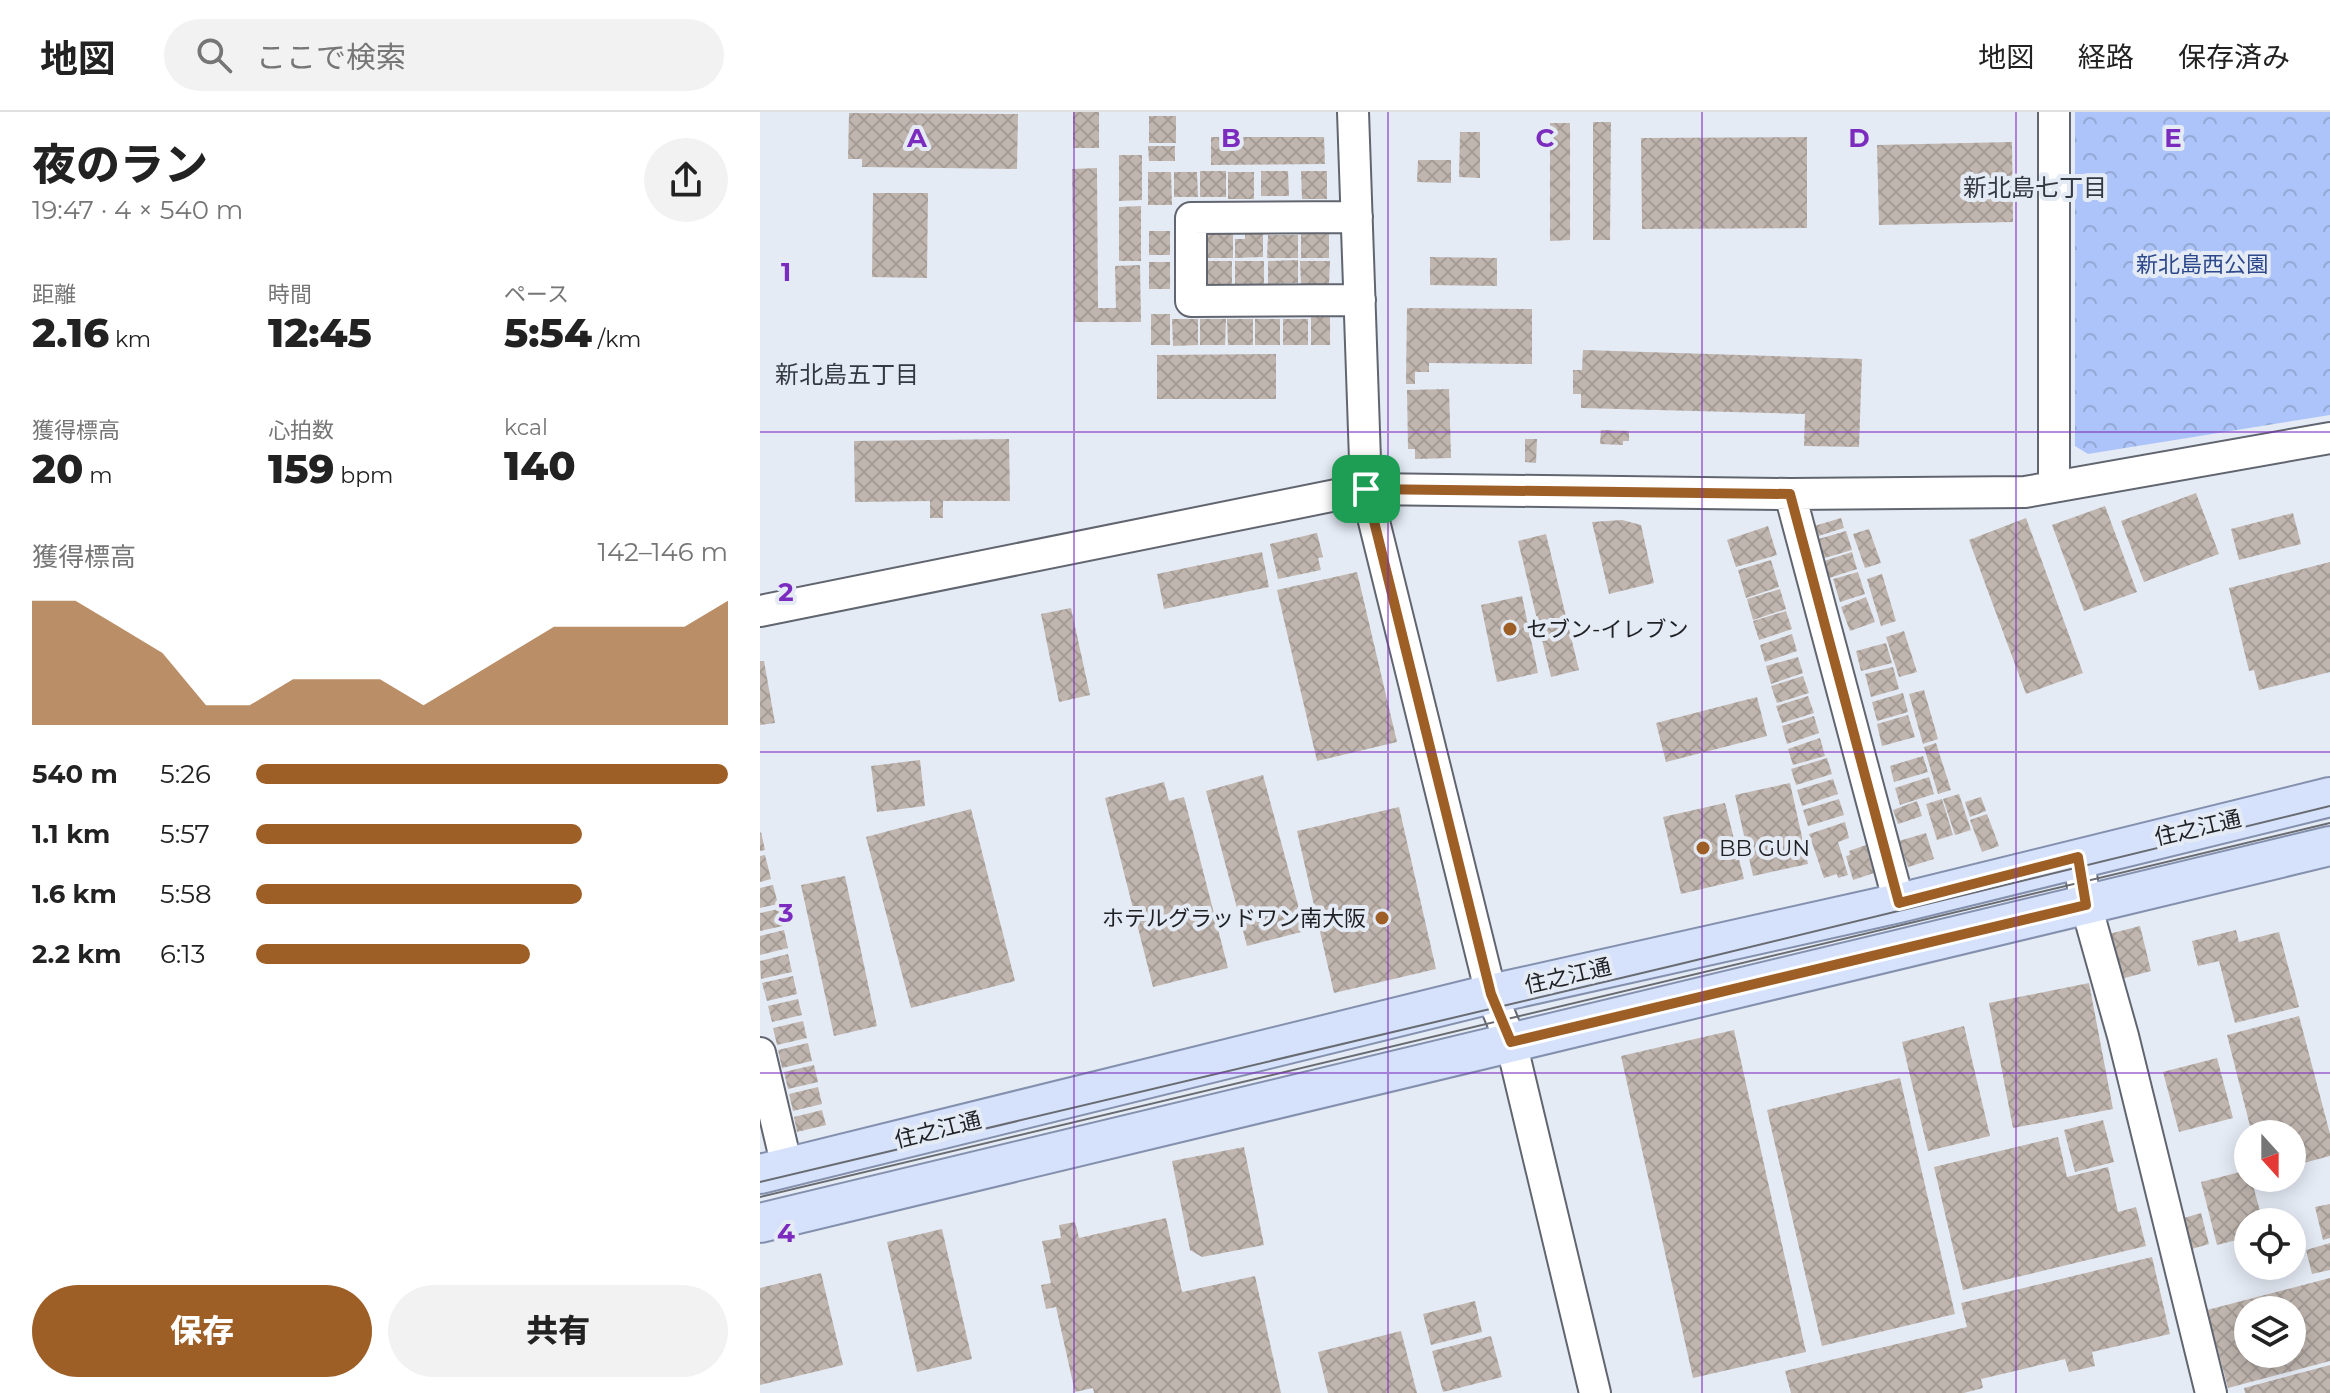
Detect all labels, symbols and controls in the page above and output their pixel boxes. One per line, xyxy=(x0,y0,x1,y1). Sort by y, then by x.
search box xyxy=(164,19,724,91)
icon: search xyxy=(192,33,236,77)
text: 地図 xyxy=(40,35,116,82)
text: ここで検索 xyxy=(256,39,406,76)
text: 地図 xyxy=(1978,40,2034,74)
text: 経路 xyxy=(2078,40,2134,74)
text: 保存済み xyxy=(2178,40,2290,74)
text: A xyxy=(906,122,928,154)
text: B xyxy=(1221,122,1241,154)
text: C xyxy=(1536,122,1555,154)
text: D xyxy=(1848,122,1870,154)
text: E xyxy=(2164,122,2182,154)
text: 夜のラン xyxy=(32,137,208,191)
button: share xyxy=(644,138,728,222)
district label: 新北島七丁目 xyxy=(1963,173,2107,202)
text: 19:47 · 4 × 540 m xyxy=(32,194,243,226)
park label: 新北島西公園 xyxy=(2136,251,2268,278)
text: 1 xyxy=(781,256,791,288)
text: 距離 xyxy=(32,281,76,308)
text: 時間 xyxy=(268,281,312,308)
text: ペース xyxy=(504,281,569,308)
text: 2.16 xyxy=(32,308,109,357)
text: 12:45 xyxy=(268,308,372,357)
text: 5:54 xyxy=(504,308,592,357)
text: km xyxy=(109,326,151,353)
text: /km xyxy=(592,326,641,353)
district label: 新北島五丁目 xyxy=(775,360,919,389)
text: kcal xyxy=(504,414,548,441)
text: 獲得標高 xyxy=(32,417,120,444)
text: 心拍数 xyxy=(268,417,334,444)
text: 140 xyxy=(504,441,576,490)
text: 20 xyxy=(32,444,83,493)
text: 159 xyxy=(268,444,334,493)
pin xyxy=(1332,455,1400,523)
text: m xyxy=(83,462,112,489)
text: bpm xyxy=(334,462,393,489)
icon: arrive xyxy=(1344,467,1388,511)
text: 142–146 m xyxy=(598,536,728,568)
text: 獲得標高 xyxy=(32,541,136,573)
text: 2 xyxy=(778,576,794,608)
place label: セブン-イレブン xyxy=(1526,616,1688,643)
marker: セブン-イレブン xyxy=(1501,620,1519,638)
text: 540 m xyxy=(32,758,118,790)
text: 5:26 xyxy=(160,758,211,790)
street label: 住之江通 xyxy=(2152,805,2244,851)
text: 1.1 km xyxy=(32,818,110,850)
text: 5:57 xyxy=(160,818,210,850)
place label: BB GUN xyxy=(1719,835,1810,862)
marker: BB GUN xyxy=(1694,839,1712,857)
text: 1.6 km xyxy=(32,878,117,910)
text: 5:58 xyxy=(160,878,212,910)
text: 3 xyxy=(777,897,794,929)
place label: ホテルグラッドワン南大阪 xyxy=(1102,905,1366,932)
marker: ホテルグラッドワン南大阪 xyxy=(1373,909,1391,927)
text: 2.2 km xyxy=(32,938,122,970)
text: 6:13 xyxy=(160,938,205,970)
street label: 住之江通 xyxy=(1522,953,1614,999)
street label: 住之江通 xyxy=(892,1106,984,1154)
north arrow xyxy=(2234,1120,2306,1192)
map controls xyxy=(2234,1120,2306,1368)
button: locate xyxy=(2234,1208,2306,1280)
text: 4 xyxy=(777,1217,795,1249)
button: 保存 xyxy=(32,1285,372,1377)
button: 共有 xyxy=(388,1285,728,1377)
button: layers xyxy=(2234,1296,2306,1368)

